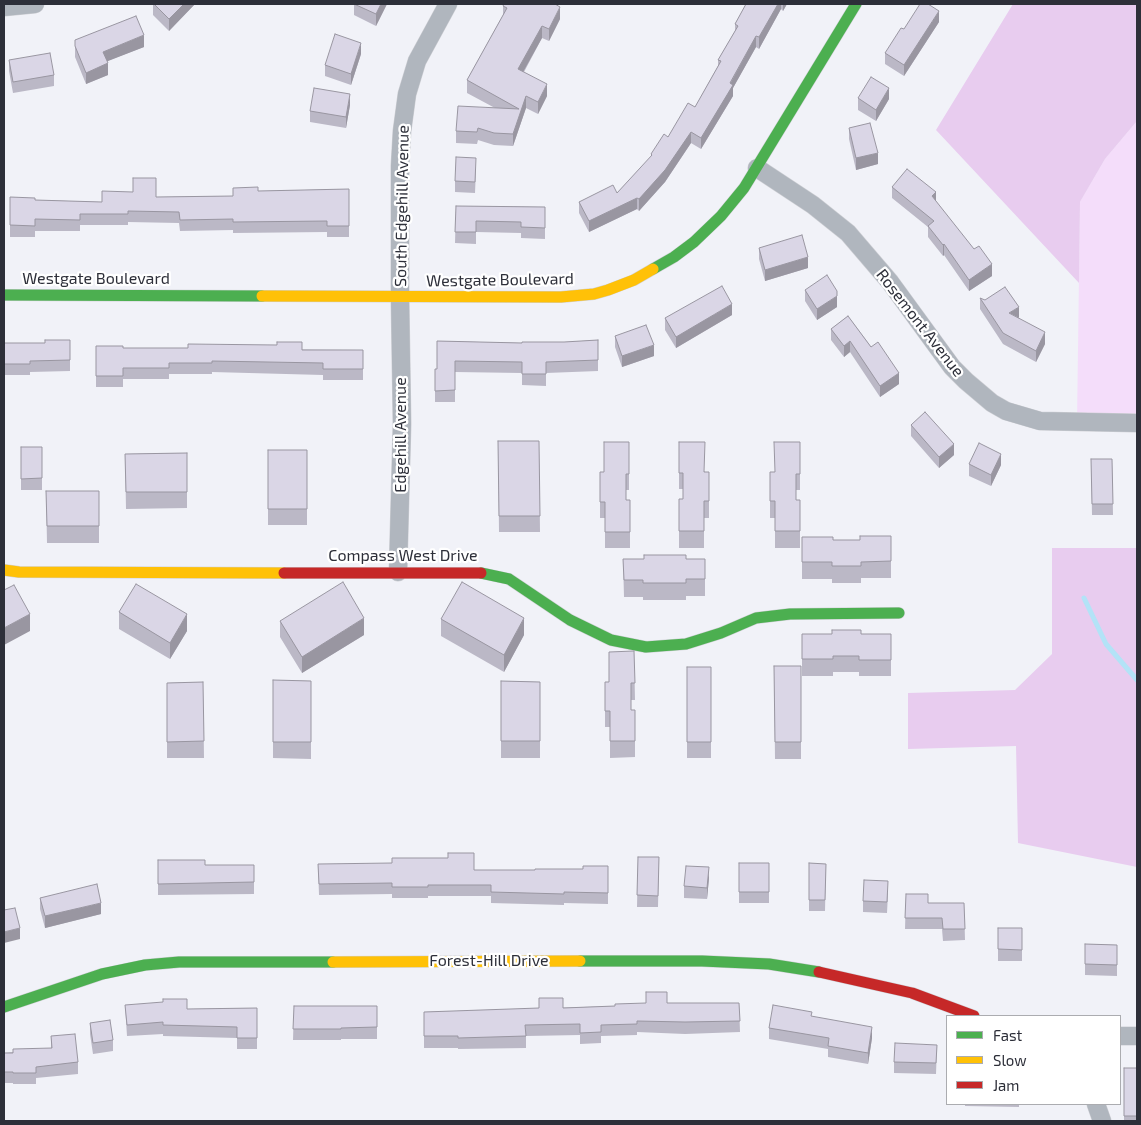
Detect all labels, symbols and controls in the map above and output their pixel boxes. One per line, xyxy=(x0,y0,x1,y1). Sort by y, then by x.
street label: South Edgehill Avenue xyxy=(391,125,413,287)
street label: Rosemont Avenue xyxy=(872,265,968,381)
street label: Westgate Boulevard xyxy=(22,269,170,289)
street label: Westgate Boulevard xyxy=(426,269,574,291)
street label: Edgehill Avenue xyxy=(391,377,411,493)
street label: Compass West Drive xyxy=(328,546,478,566)
street label: Forest-Hill Drive xyxy=(429,951,549,971)
legend xyxy=(946,1015,1121,1105)
text: Fast xyxy=(993,1026,1022,1044)
text: Slow xyxy=(993,1051,1027,1069)
text: Jam xyxy=(993,1076,1019,1094)

